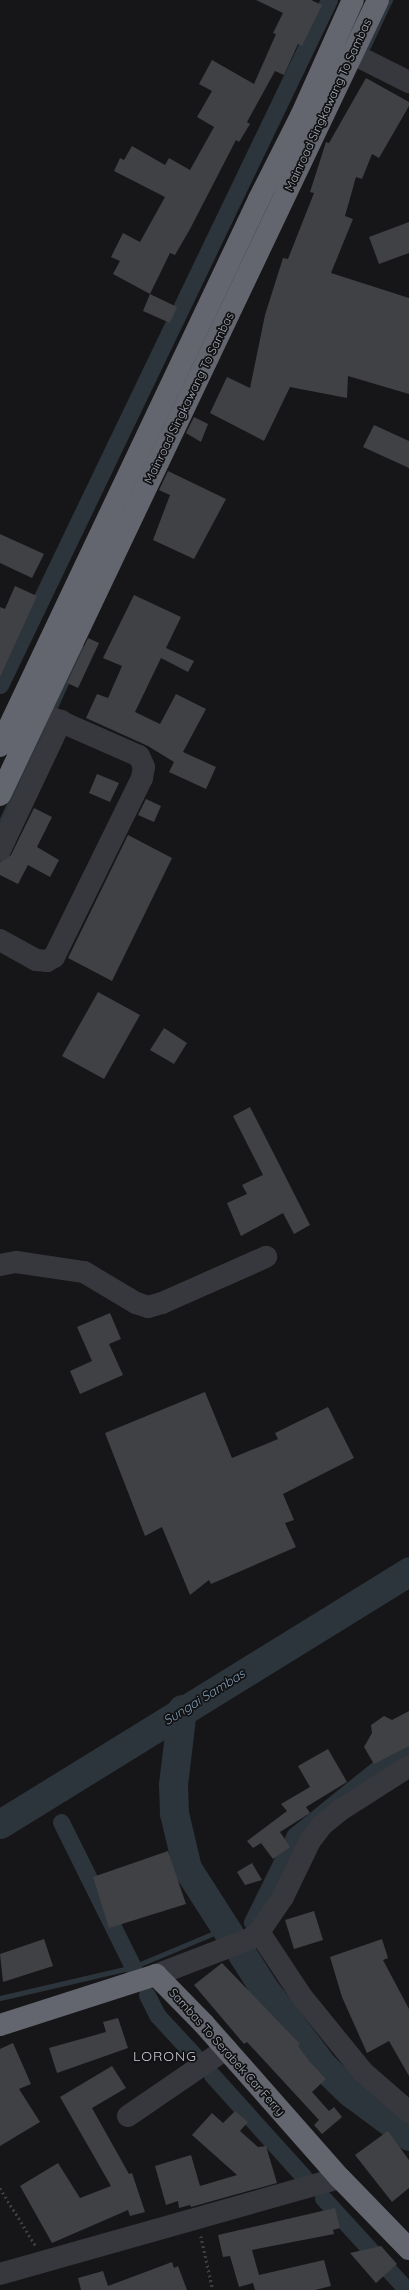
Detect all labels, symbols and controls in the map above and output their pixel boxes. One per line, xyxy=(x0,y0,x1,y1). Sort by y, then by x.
street label: Mainroad Singkawang To Sambas xyxy=(282,16,374,194)
street label: Mainroad Singkawang To Sambas xyxy=(141,310,237,486)
water label: Sungai Sambas xyxy=(160,1666,248,1728)
street label: Sambas To Serabek Car Ferry xyxy=(166,1985,288,2119)
district label: LORONG xyxy=(133,2048,197,2064)

